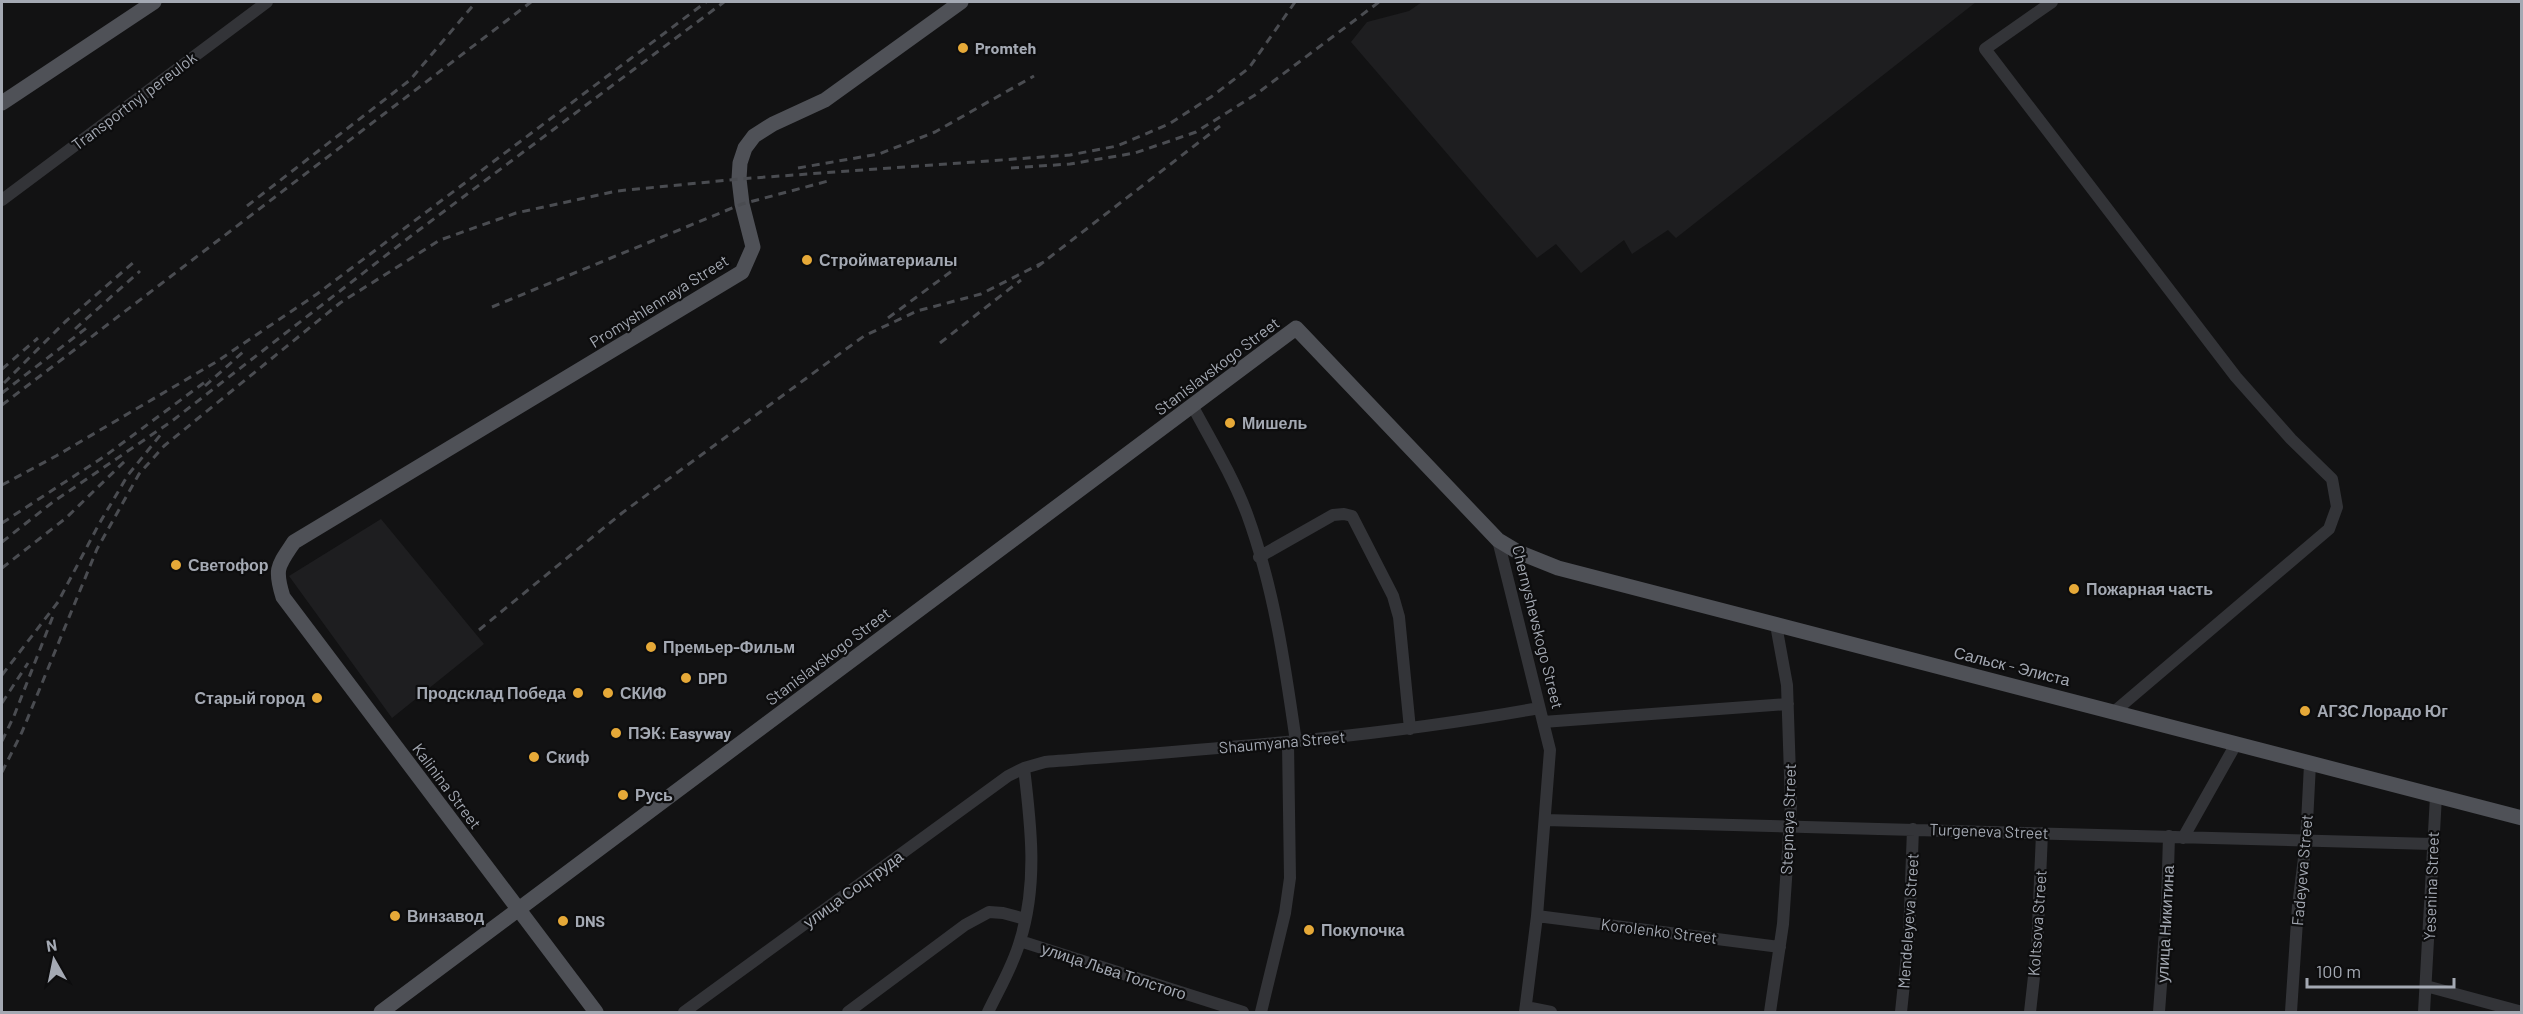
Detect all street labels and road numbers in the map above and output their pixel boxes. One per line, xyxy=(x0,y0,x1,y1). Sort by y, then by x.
street label: Transportnyj pereulok xyxy=(68,47,200,154)
street label: Promyshlennaya Street xyxy=(586,250,732,351)
street label: Stanislavskogo Street xyxy=(1151,313,1283,419)
street label: Chernyshevskogo Street xyxy=(1509,543,1568,711)
street label: Stanislavskogo Street xyxy=(762,603,894,709)
street label: Сальск - Элиста xyxy=(1952,642,2072,689)
street label: Shaumyana Street xyxy=(1218,727,1346,756)
street label: Kalinina Street xyxy=(409,739,486,832)
street label: Stepnaya Street xyxy=(1776,763,1799,875)
street label: Fadeyeva Street xyxy=(2287,813,2316,926)
street label: Turgeneva Street xyxy=(1929,819,2049,842)
street label: Yesenina Street xyxy=(2419,831,2442,941)
street label: улица Соцтруда xyxy=(799,846,906,931)
street label: Mendeleyeva Street xyxy=(1893,853,1922,989)
street label: улица Никитина xyxy=(2152,865,2177,983)
street label: Koltsova Street xyxy=(2023,869,2050,977)
street label: Korolenko Street xyxy=(1600,914,1718,947)
street label: улица Льва Толстого xyxy=(1039,938,1189,1003)

